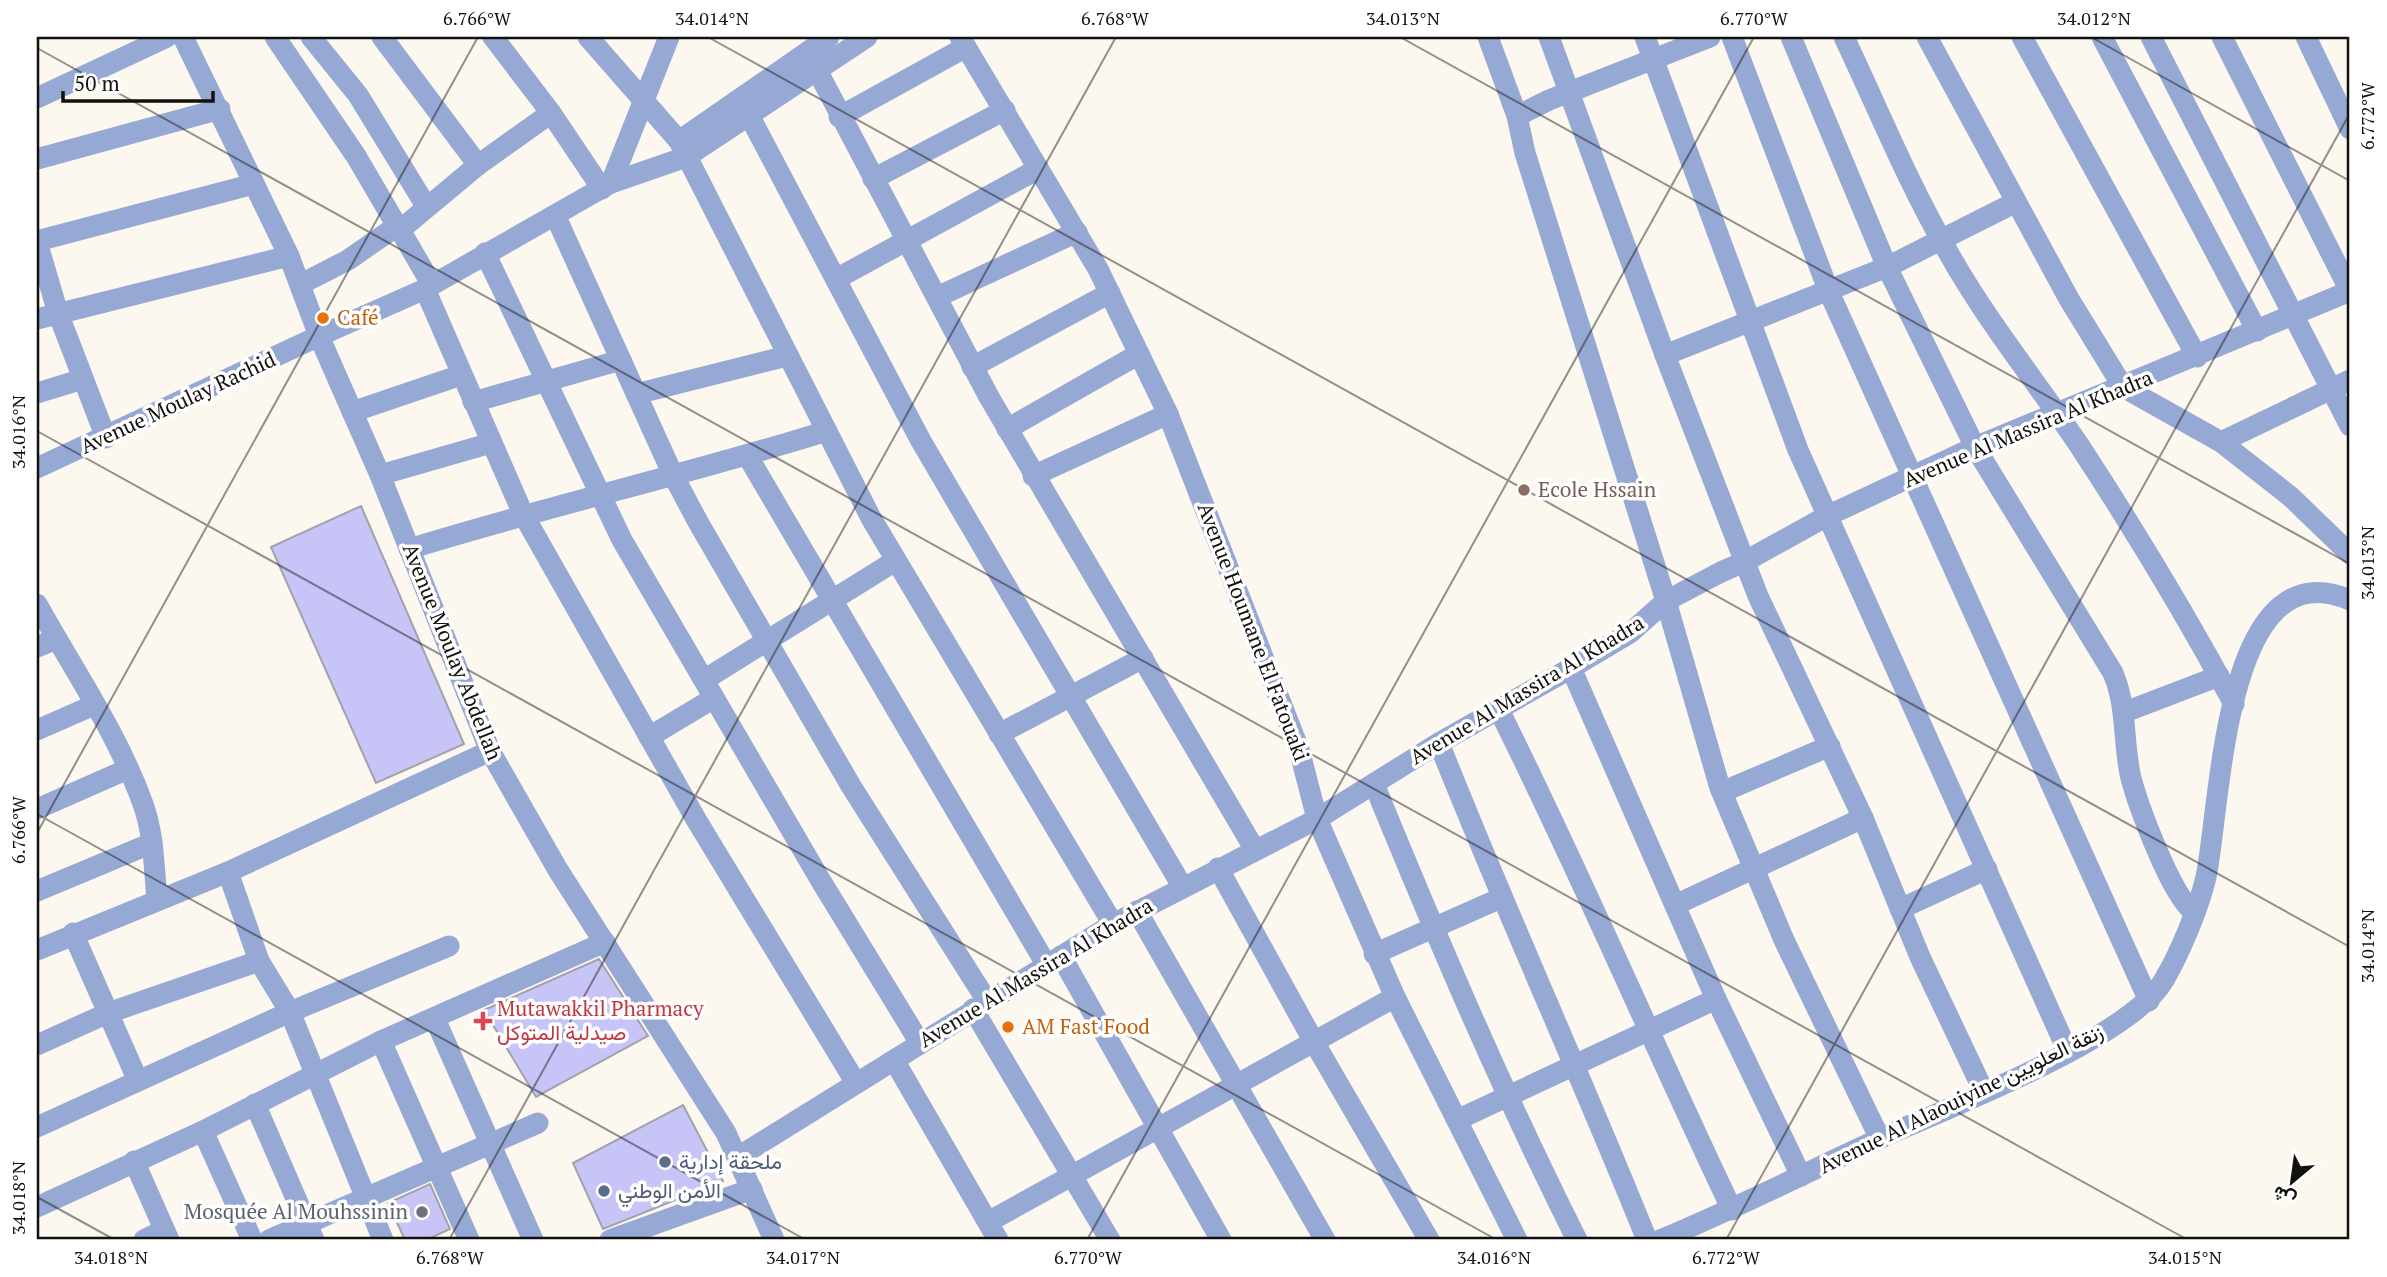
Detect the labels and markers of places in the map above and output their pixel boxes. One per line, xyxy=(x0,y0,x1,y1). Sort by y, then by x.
place label: Café xyxy=(337,303,379,331)
marker: Café xyxy=(315,310,331,326)
place label: Ecole Hssain xyxy=(1538,475,1657,503)
marker: Ecole Hssain xyxy=(1516,482,1532,498)
place label: Mutawakkil Pharmacy صيدلية المتوكل xyxy=(497,994,704,1046)
place label: AM Fast Food xyxy=(1022,1012,1150,1040)
marker: Mutawakkil Pharmacy صيدلية المتوكل xyxy=(475,1013,491,1029)
marker: AM Fast Food xyxy=(1000,1019,1016,1035)
place label: ملحقة إدارية xyxy=(679,1147,782,1176)
marker: ملحقة إدارية xyxy=(657,1154,673,1170)
place label: الأمن الوطني xyxy=(618,1176,721,1208)
marker: الأمن الوطني xyxy=(596,1183,612,1199)
place label: Mosquée Al Mouhssinin xyxy=(184,1197,409,1225)
marker: Mosquée Al Mouhssinin xyxy=(414,1204,430,1220)

